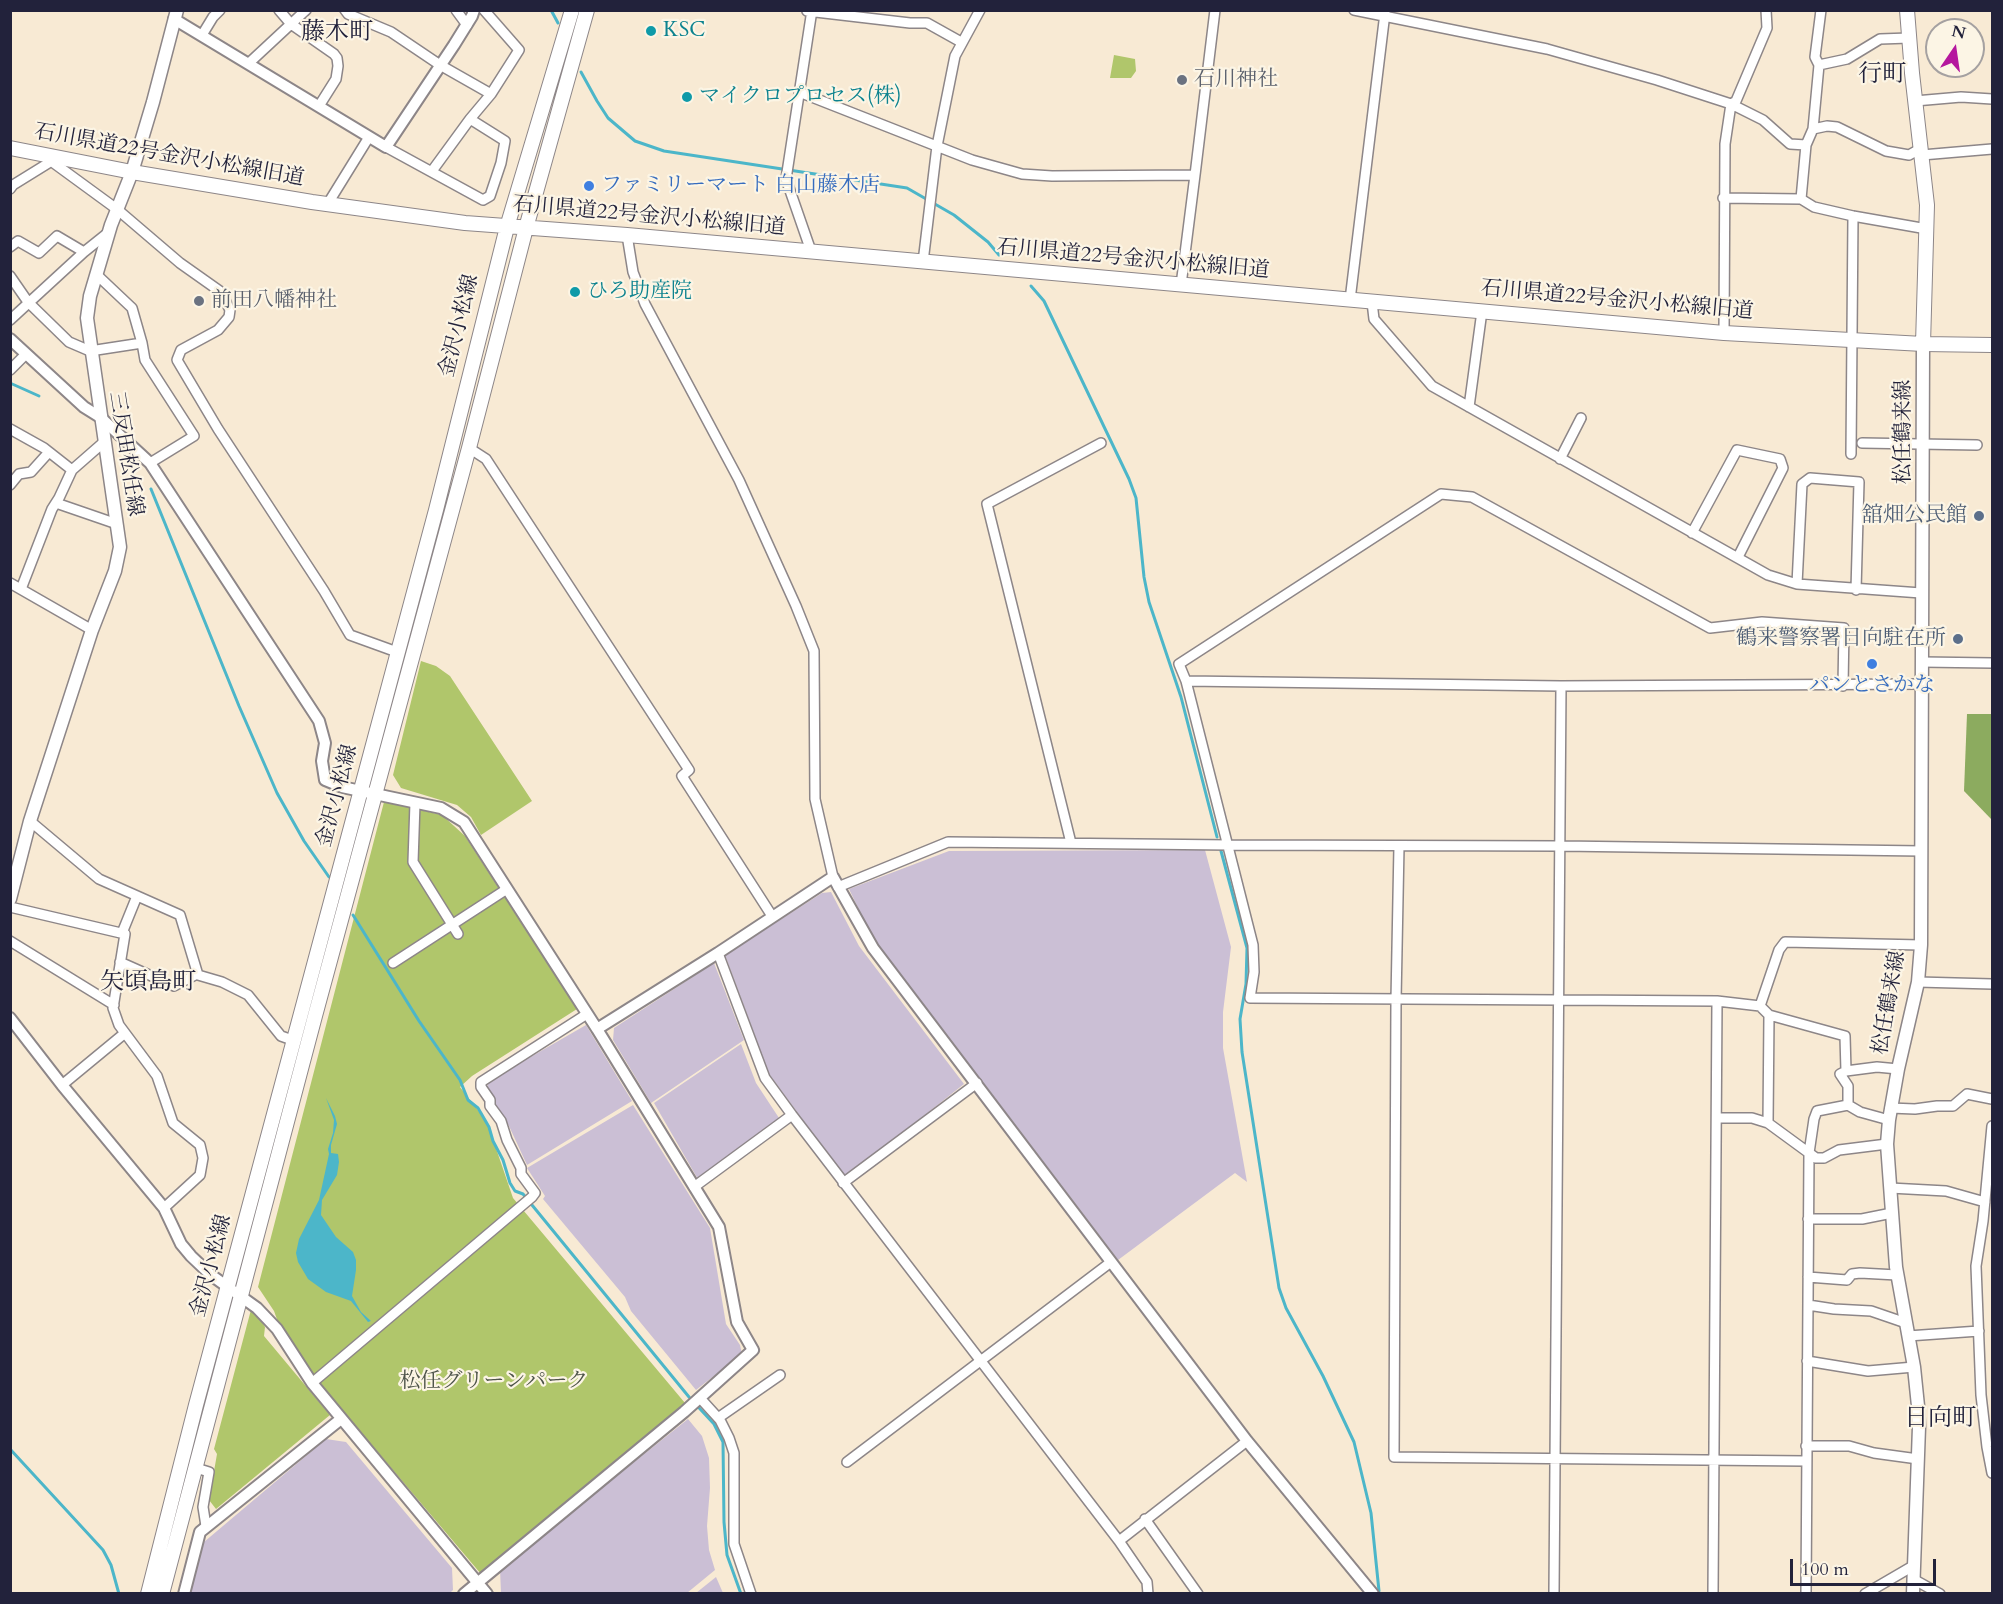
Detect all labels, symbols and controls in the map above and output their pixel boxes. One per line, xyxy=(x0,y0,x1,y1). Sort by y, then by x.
place label: KSC xyxy=(663,18,705,44)
north arrow xyxy=(1925,18,1985,78)
district label: 藤木町 xyxy=(301,19,373,47)
text: N xyxy=(1949,20,1968,45)
marker: KSC xyxy=(644,24,658,38)
district label: 行町 xyxy=(1858,61,1906,89)
place label: 石川神社 xyxy=(1194,67,1278,93)
marker: 石川神社 xyxy=(1175,73,1189,87)
place label: マイクロプロセス(株) xyxy=(699,84,901,110)
marker: マイクロプロセス(株) xyxy=(680,90,694,104)
street label: 石川県道22号金沢小松線旧道 xyxy=(32,120,306,192)
place label: ファミリーマート 白山藤木店 xyxy=(601,173,880,199)
marker: ファミリーマート 白山藤木店 xyxy=(582,179,596,193)
street label: 石川県道22号金沢小松線旧道 xyxy=(512,193,786,241)
street label: 石川県道22号金沢小松線旧道 xyxy=(996,236,1270,284)
street label: 金沢小松線 xyxy=(435,272,485,380)
street label: 石川県道22号金沢小松線旧道 xyxy=(1480,277,1754,325)
place label: ひろ助産院 xyxy=(587,279,692,305)
marker: ひろ助産院 xyxy=(568,285,582,299)
place label: 前田八幡神社 xyxy=(211,288,337,314)
marker: 前田八幡神社 xyxy=(192,294,206,308)
street label: 松任鶴来線 xyxy=(1891,380,1917,484)
street label: 三反田松任線 xyxy=(103,390,147,518)
place label: 舘畑公民館 xyxy=(1862,503,1967,529)
marker: 舘畑公民館 xyxy=(1972,509,1986,523)
place label: 鶴来警察署日向駐在所 xyxy=(1736,626,1946,652)
marker: 鶴来警察署日向駐在所 xyxy=(1951,632,1965,646)
marker: パンとさかな xyxy=(1865,657,1879,671)
place label: パンとさかな xyxy=(1809,673,1935,699)
street label: 金沢小松線 xyxy=(312,742,364,850)
street label: 松任鶴来線 xyxy=(1868,949,1912,1057)
district label: 矢頃島町 xyxy=(100,969,196,997)
street label: 金沢小松線 xyxy=(186,1212,238,1320)
park label: 松任グリーンパーク xyxy=(400,1369,588,1395)
district label: 日向町 xyxy=(1904,1405,1976,1433)
scale bar xyxy=(1793,1547,1938,1585)
text: 100 m xyxy=(1801,1557,1849,1582)

